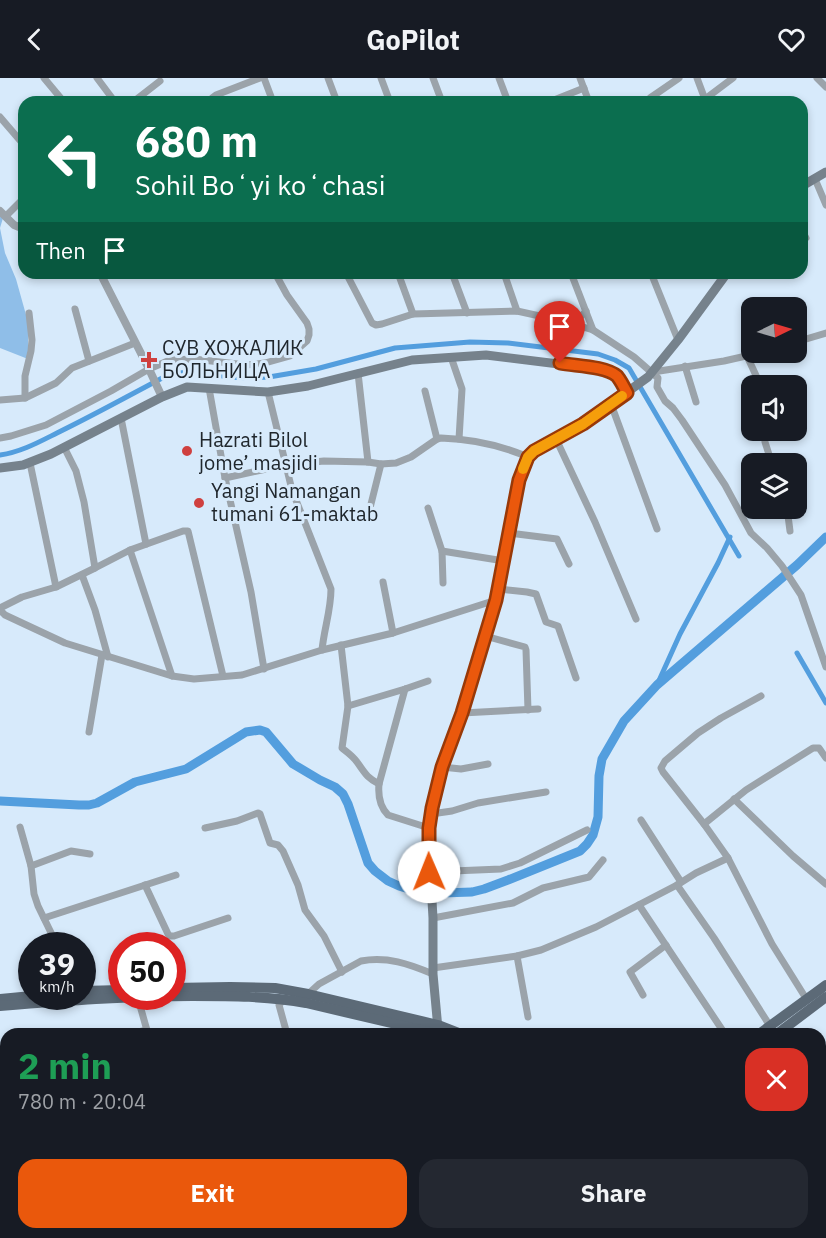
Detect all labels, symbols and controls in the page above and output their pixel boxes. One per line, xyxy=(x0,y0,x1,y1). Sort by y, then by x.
text: GoPilot xyxy=(366,22,460,57)
icon: back xyxy=(18,23,51,56)
icon: heart xyxy=(775,23,808,56)
text: 680 m xyxy=(135,114,258,169)
icon: left xyxy=(36,120,114,198)
text: Sohil Boʻyi koʻchasi xyxy=(135,167,385,202)
icon: arrive xyxy=(98,234,131,267)
text: Then xyxy=(36,236,86,265)
north arrow xyxy=(741,297,807,363)
map controls xyxy=(741,297,807,519)
pin xyxy=(534,301,585,363)
icon: arrive xyxy=(543,310,576,343)
place label: СУВ ХОЖАЛИК БОЛЬНИЦА xyxy=(162,334,303,384)
marker: СУВ ХОЖАЛИК БОЛЬНИЦА xyxy=(140,351,158,369)
button: sound xyxy=(741,375,807,441)
place label: Hazrati Bilol jome’ masjidi xyxy=(199,426,318,476)
marker: Hazrati Bilol jome’ masjidi xyxy=(180,444,194,458)
button: layers xyxy=(741,453,807,519)
place label: Yangi Namangan tumani 61-maktab xyxy=(211,477,378,527)
marker: Yangi Namangan tumani 61-maktab xyxy=(192,496,206,510)
position arrow xyxy=(397,840,461,904)
speed limit sign: 50 xyxy=(108,932,186,1010)
text: 39 xyxy=(39,944,75,983)
text: km/h xyxy=(39,977,75,996)
text: 2 min xyxy=(18,1042,112,1089)
button: close xyxy=(745,1048,808,1111)
text: 780 m · 20:04 xyxy=(18,1088,146,1115)
button: Exit xyxy=(18,1159,407,1228)
button: Share xyxy=(419,1159,808,1228)

